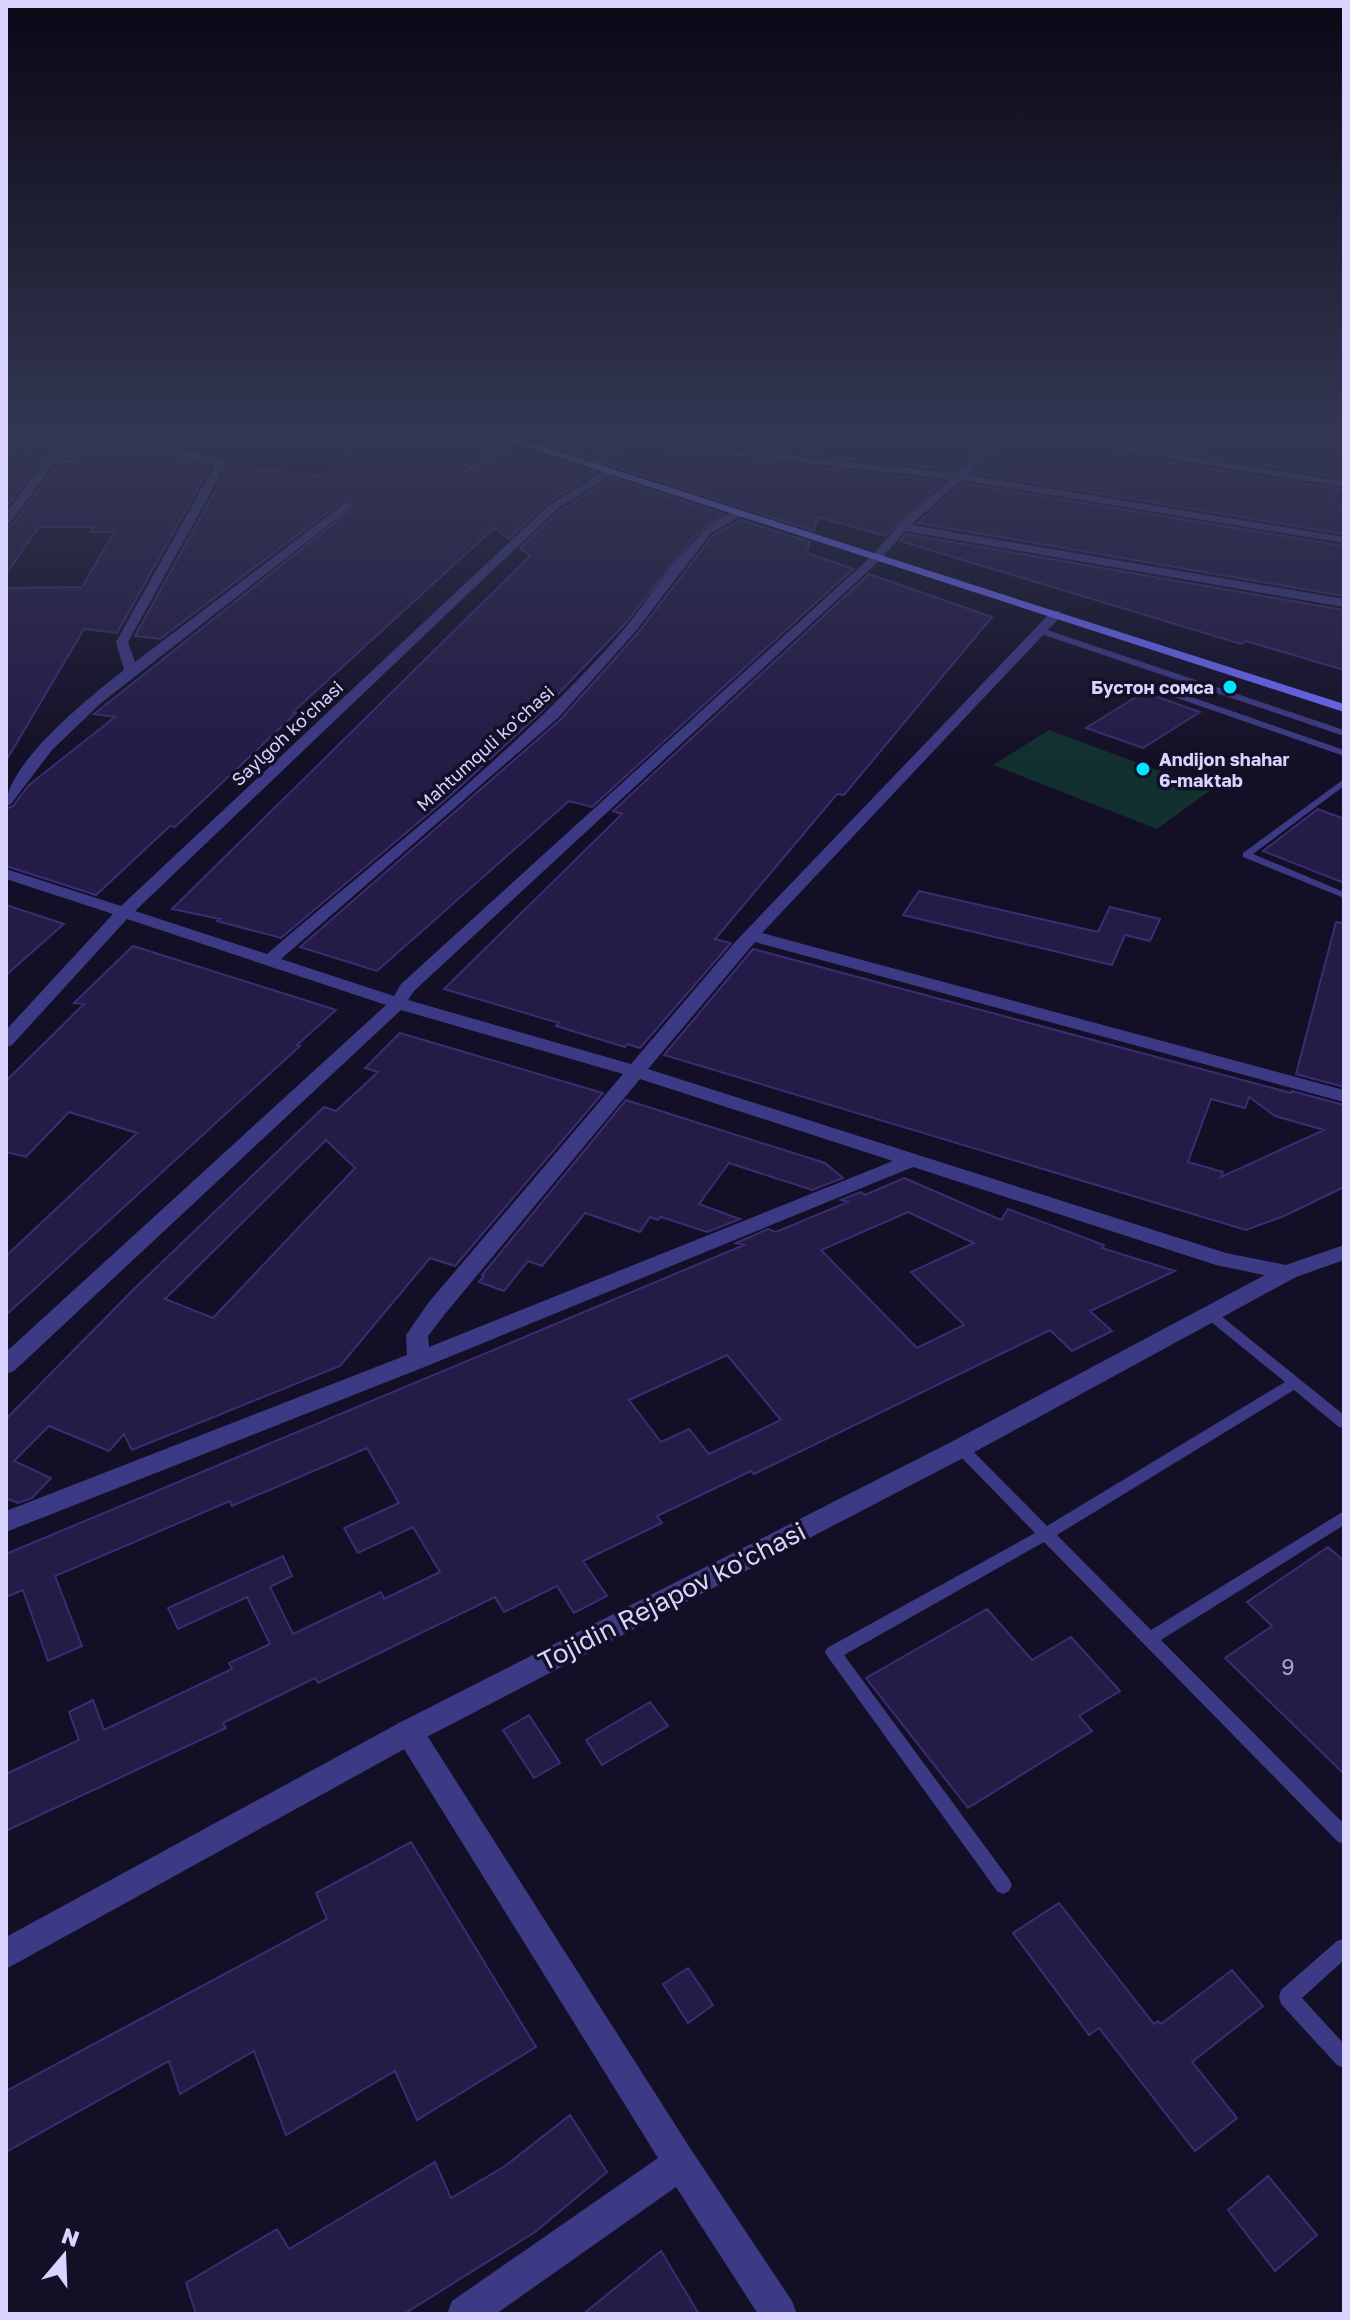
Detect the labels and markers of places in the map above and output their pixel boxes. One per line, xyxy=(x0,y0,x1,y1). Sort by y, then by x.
place label: Бустон сомса xyxy=(1091,676,1214,698)
marker: Бустон сомса xyxy=(1221,678,1239,696)
place label: Andijon shahar 6-maktab xyxy=(1159,748,1290,791)
marker: Andijon shahar 6-maktab xyxy=(1134,760,1152,778)

